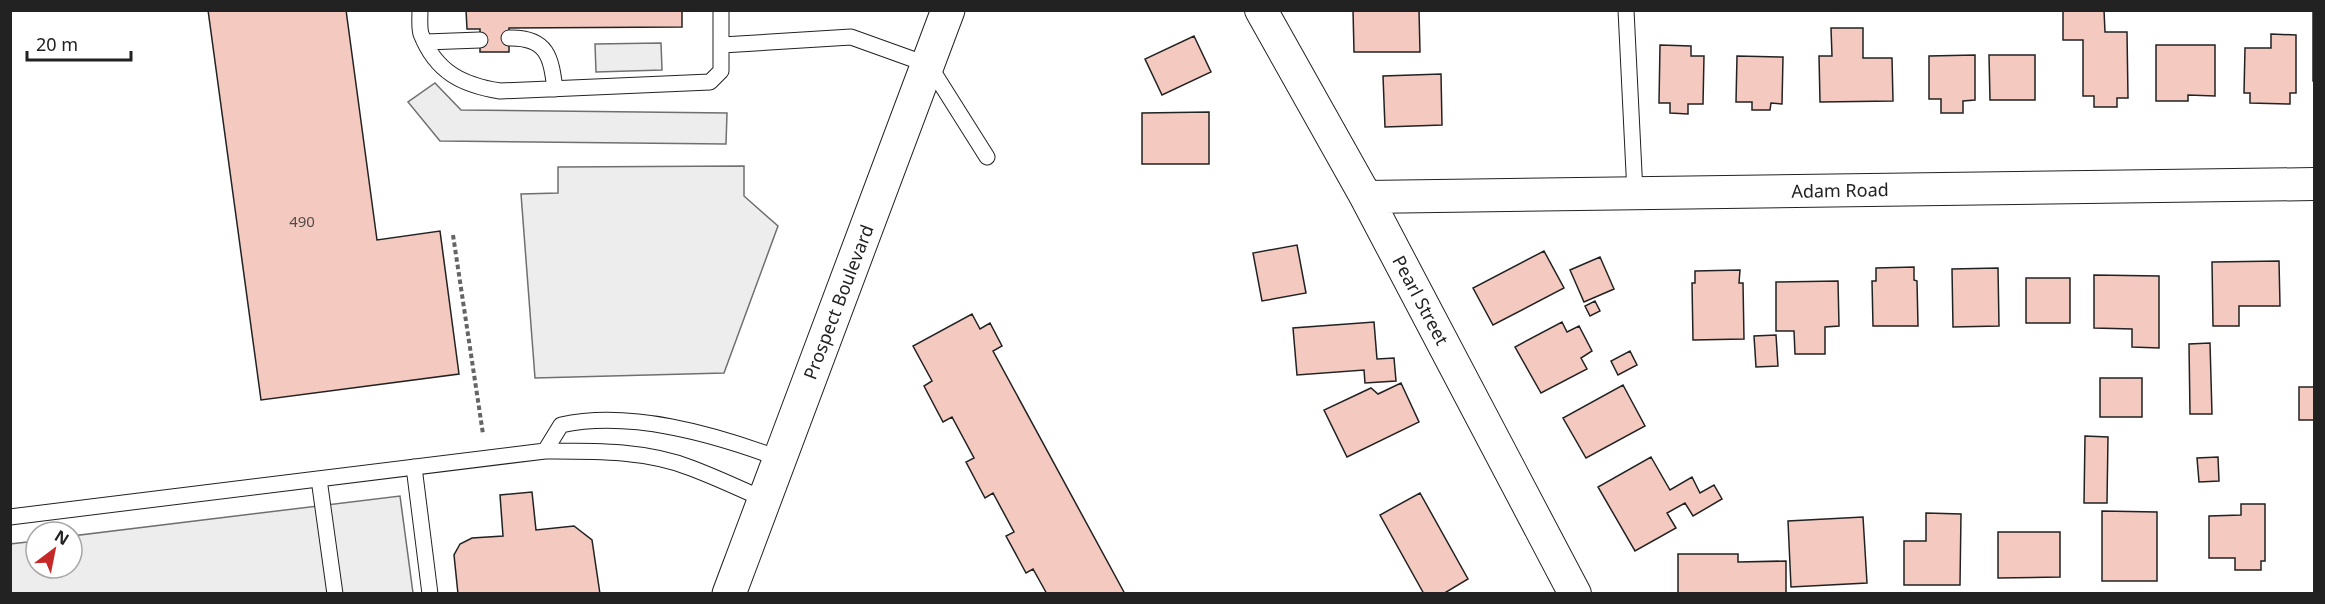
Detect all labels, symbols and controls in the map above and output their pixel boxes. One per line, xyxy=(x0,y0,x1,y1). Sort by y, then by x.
scale bar xyxy=(27,24,130,62)
text: 20 m xyxy=(36,32,78,56)
street label: Adam Road xyxy=(1791,177,1889,203)
house number: 490 xyxy=(289,211,315,231)
street label: Prospect Boulevard xyxy=(797,221,879,383)
street label: Pearl Street xyxy=(1387,251,1455,349)
north arrow xyxy=(24,520,84,580)
text: N xyxy=(51,525,73,550)

